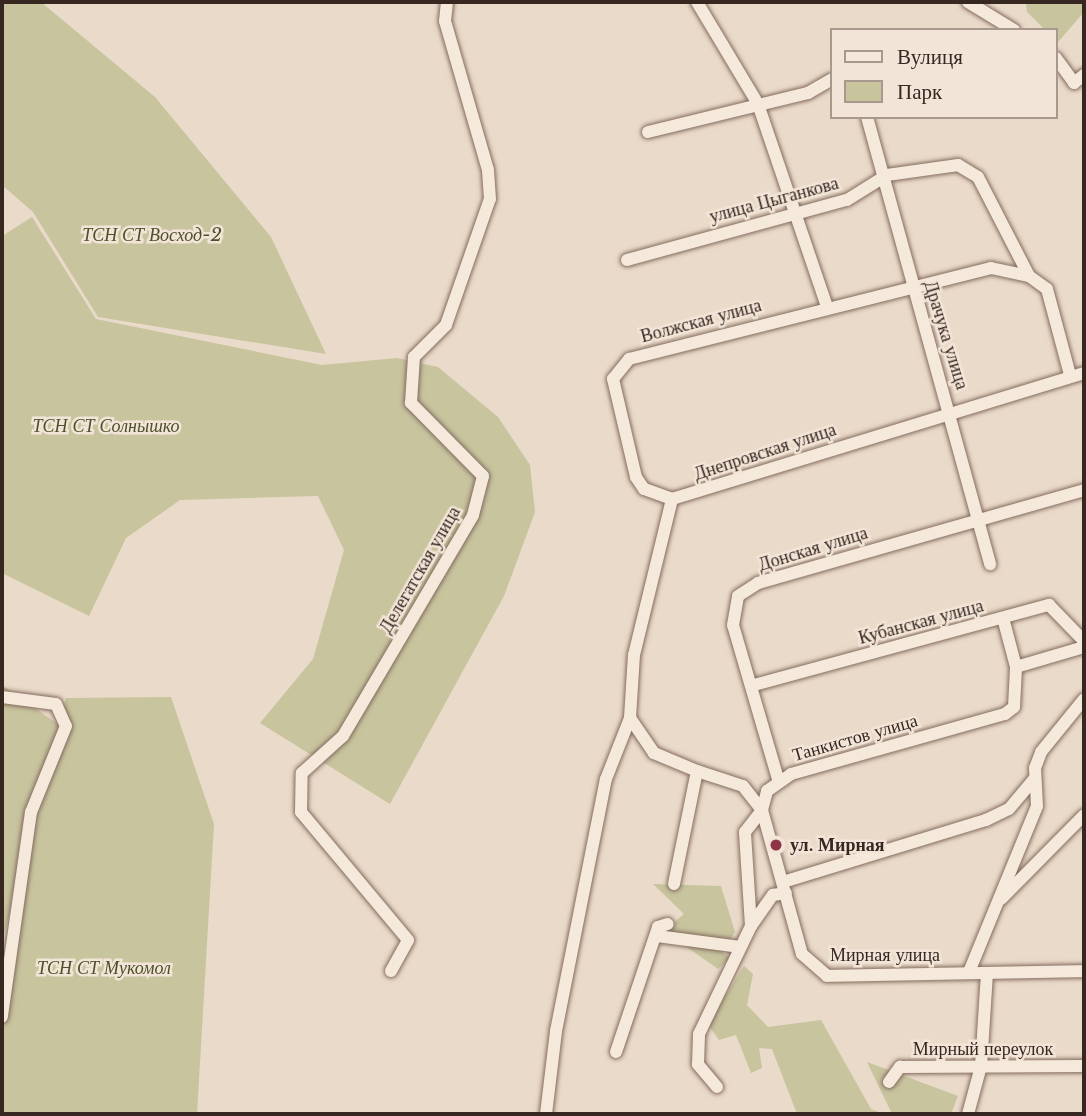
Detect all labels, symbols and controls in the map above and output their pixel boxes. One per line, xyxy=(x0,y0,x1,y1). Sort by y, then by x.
legend xyxy=(830,28,1058,119)
text: Вулиця xyxy=(897,44,963,70)
text: Парк xyxy=(897,79,942,105)
street label: улица Цыганкова xyxy=(707,172,841,228)
park label: ТСН СТ Восход-2 xyxy=(82,224,222,246)
street label: Драчука улица xyxy=(919,278,973,392)
street label: Волжская улица xyxy=(638,294,764,348)
park label: ТСН СТ Солнышко xyxy=(33,415,179,437)
street label: Днепровская улица xyxy=(691,419,839,485)
street label: Делегатская улица xyxy=(375,503,465,637)
street label: Донская улица xyxy=(756,522,870,576)
street label: Кубанская улица xyxy=(856,595,986,649)
street label: Танкистов улица xyxy=(790,710,920,766)
place label: ул. Мирная xyxy=(790,834,885,856)
marker: ул. Мирная xyxy=(768,837,784,853)
street label: Мирная улица xyxy=(830,944,940,966)
park label: ТСН СТ Мукомол xyxy=(37,957,171,979)
street label: Мирный переулок xyxy=(913,1038,1053,1060)

